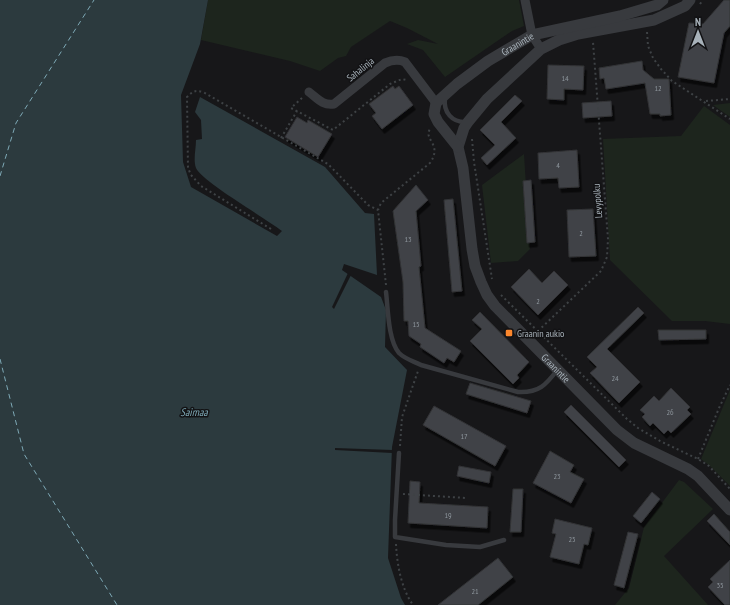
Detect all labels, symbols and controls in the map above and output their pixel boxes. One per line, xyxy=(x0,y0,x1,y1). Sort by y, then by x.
north arrow xyxy=(678,12,718,52)
text: N xyxy=(695,15,701,29)
street label: Graanintie xyxy=(499,29,536,59)
street label: Sahalinja xyxy=(344,54,377,84)
house number: 14 xyxy=(561,73,569,83)
house number: 12 xyxy=(654,83,662,93)
house number: 4 xyxy=(556,160,560,170)
street label: Levypolku xyxy=(590,183,605,219)
house number: 2 xyxy=(579,228,583,238)
house number: 13 xyxy=(404,234,412,244)
house number: 2 xyxy=(536,296,540,306)
house number: 15 xyxy=(412,319,420,329)
place label: Graanin aukio xyxy=(517,327,564,340)
marker: Graanin aukio xyxy=(504,328,514,338)
street label: Graanintie xyxy=(538,351,573,386)
house number: 24 xyxy=(611,373,619,383)
water label: Saimaa xyxy=(180,405,208,419)
house number: 26 xyxy=(666,407,674,417)
house number: 17 xyxy=(460,431,468,441)
house number: 23 xyxy=(553,471,561,481)
house number: 19 xyxy=(444,510,452,520)
house number: 25 xyxy=(568,534,576,544)
house number: 35 xyxy=(716,580,724,590)
house number: 21 xyxy=(471,586,479,596)

